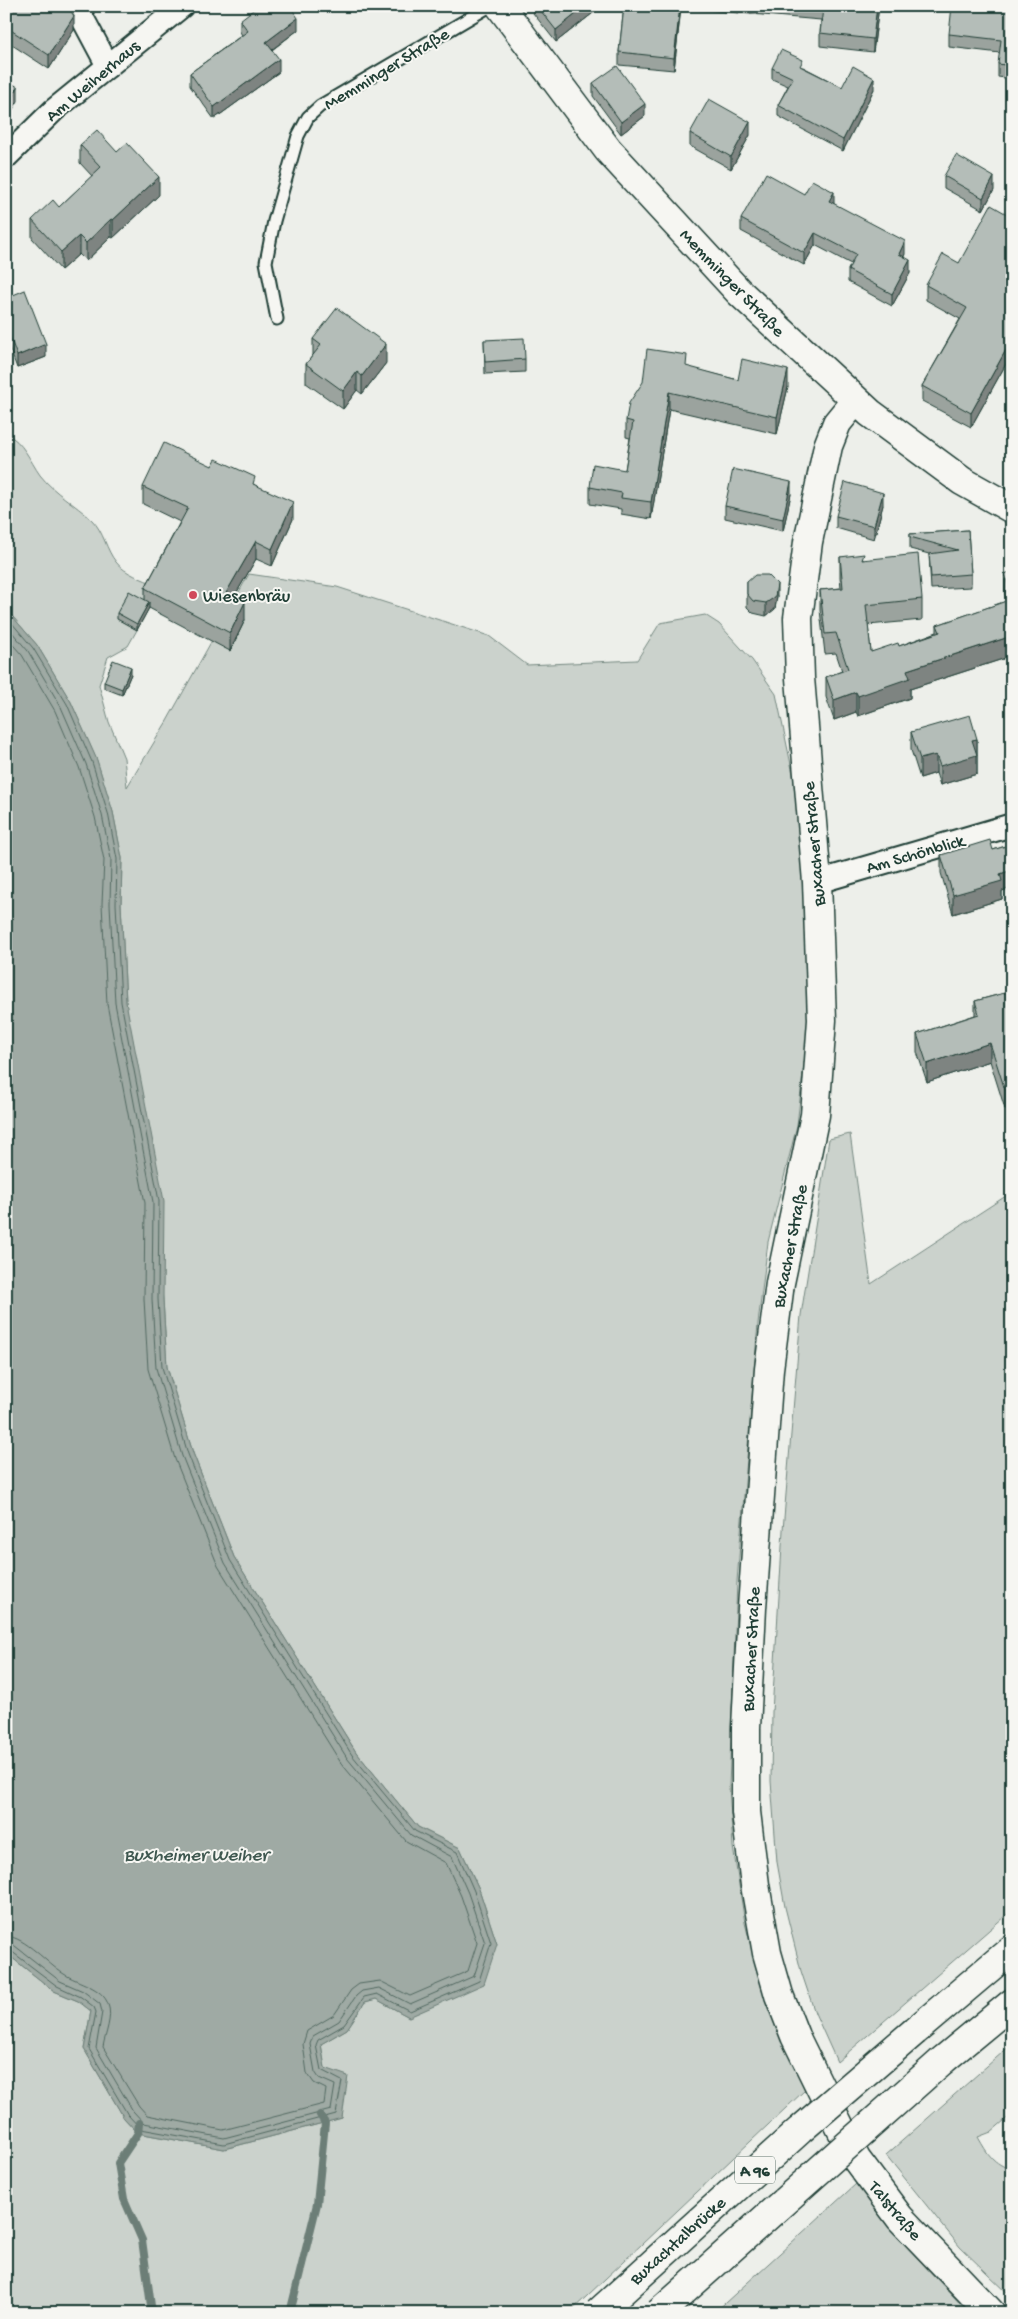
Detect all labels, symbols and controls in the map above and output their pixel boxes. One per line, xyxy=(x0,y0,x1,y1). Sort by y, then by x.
street label: Memminger Straße xyxy=(321,24,454,116)
street label: Am Weiherhaus xyxy=(42,36,146,127)
street label: Memminger Straße xyxy=(674,225,789,343)
place label: Wiesenbräu xyxy=(203,587,291,608)
marker: Wiesenbräu xyxy=(187,589,199,601)
street label: Buxacher Straße xyxy=(800,780,831,908)
street label: Am Schönblick xyxy=(864,831,969,879)
street label: Buxacher Straße xyxy=(769,1182,814,1311)
street label: Buxacher Straße xyxy=(739,1585,766,1713)
water label: Buxheimer Weiher xyxy=(124,1845,272,1868)
road number: A 96 xyxy=(735,2156,775,2184)
street label: Talstraße xyxy=(862,2177,926,2246)
street label: Buxachtalbrücke xyxy=(626,2193,732,2291)

